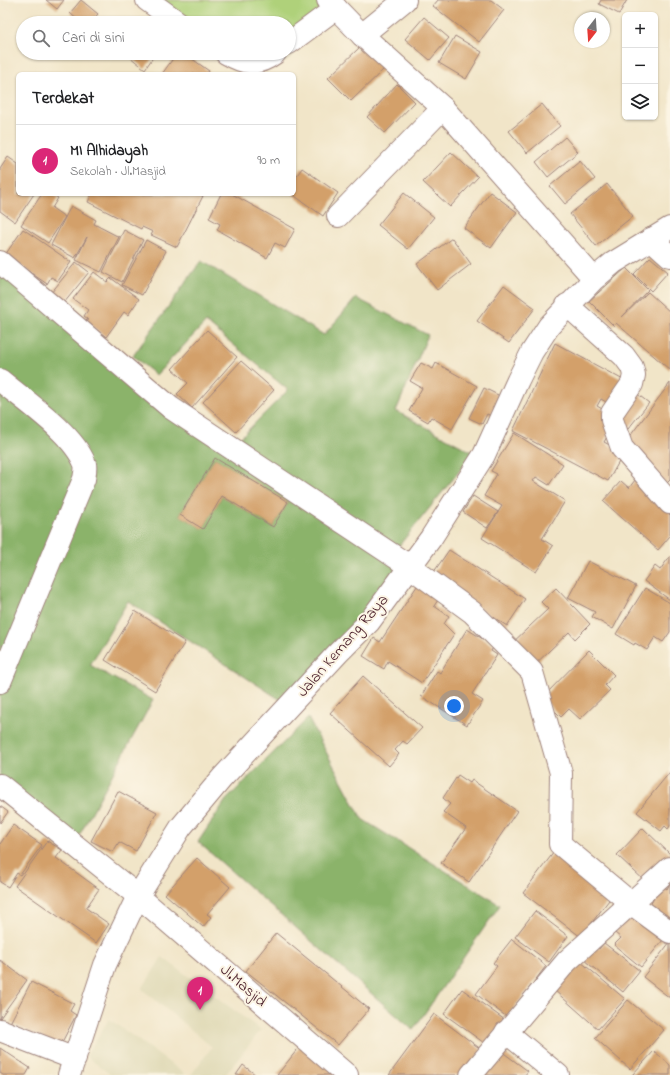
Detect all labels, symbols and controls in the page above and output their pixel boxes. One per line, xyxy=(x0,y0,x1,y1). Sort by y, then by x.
north arrow xyxy=(574,12,610,48)
map controls xyxy=(622,12,658,120)
button: + xyxy=(622,12,658,48)
search box xyxy=(16,16,296,60)
icon: search xyxy=(30,27,52,49)
text: Cari di sini xyxy=(62,27,125,49)
button: − xyxy=(622,48,658,84)
button: layers xyxy=(622,84,658,120)
text: Terdekat xyxy=(32,86,94,111)
text: MI Alhidayah xyxy=(70,140,148,162)
text: 1 xyxy=(43,151,47,170)
text: 90 m xyxy=(257,151,280,170)
text: Sekolah · Jl.Masjid xyxy=(70,162,166,181)
street label: Jalan Kemang Raya xyxy=(291,589,395,703)
your location xyxy=(444,696,464,716)
street label: Jl.Masjid xyxy=(214,959,272,1013)
pin: 1 xyxy=(187,977,213,1010)

